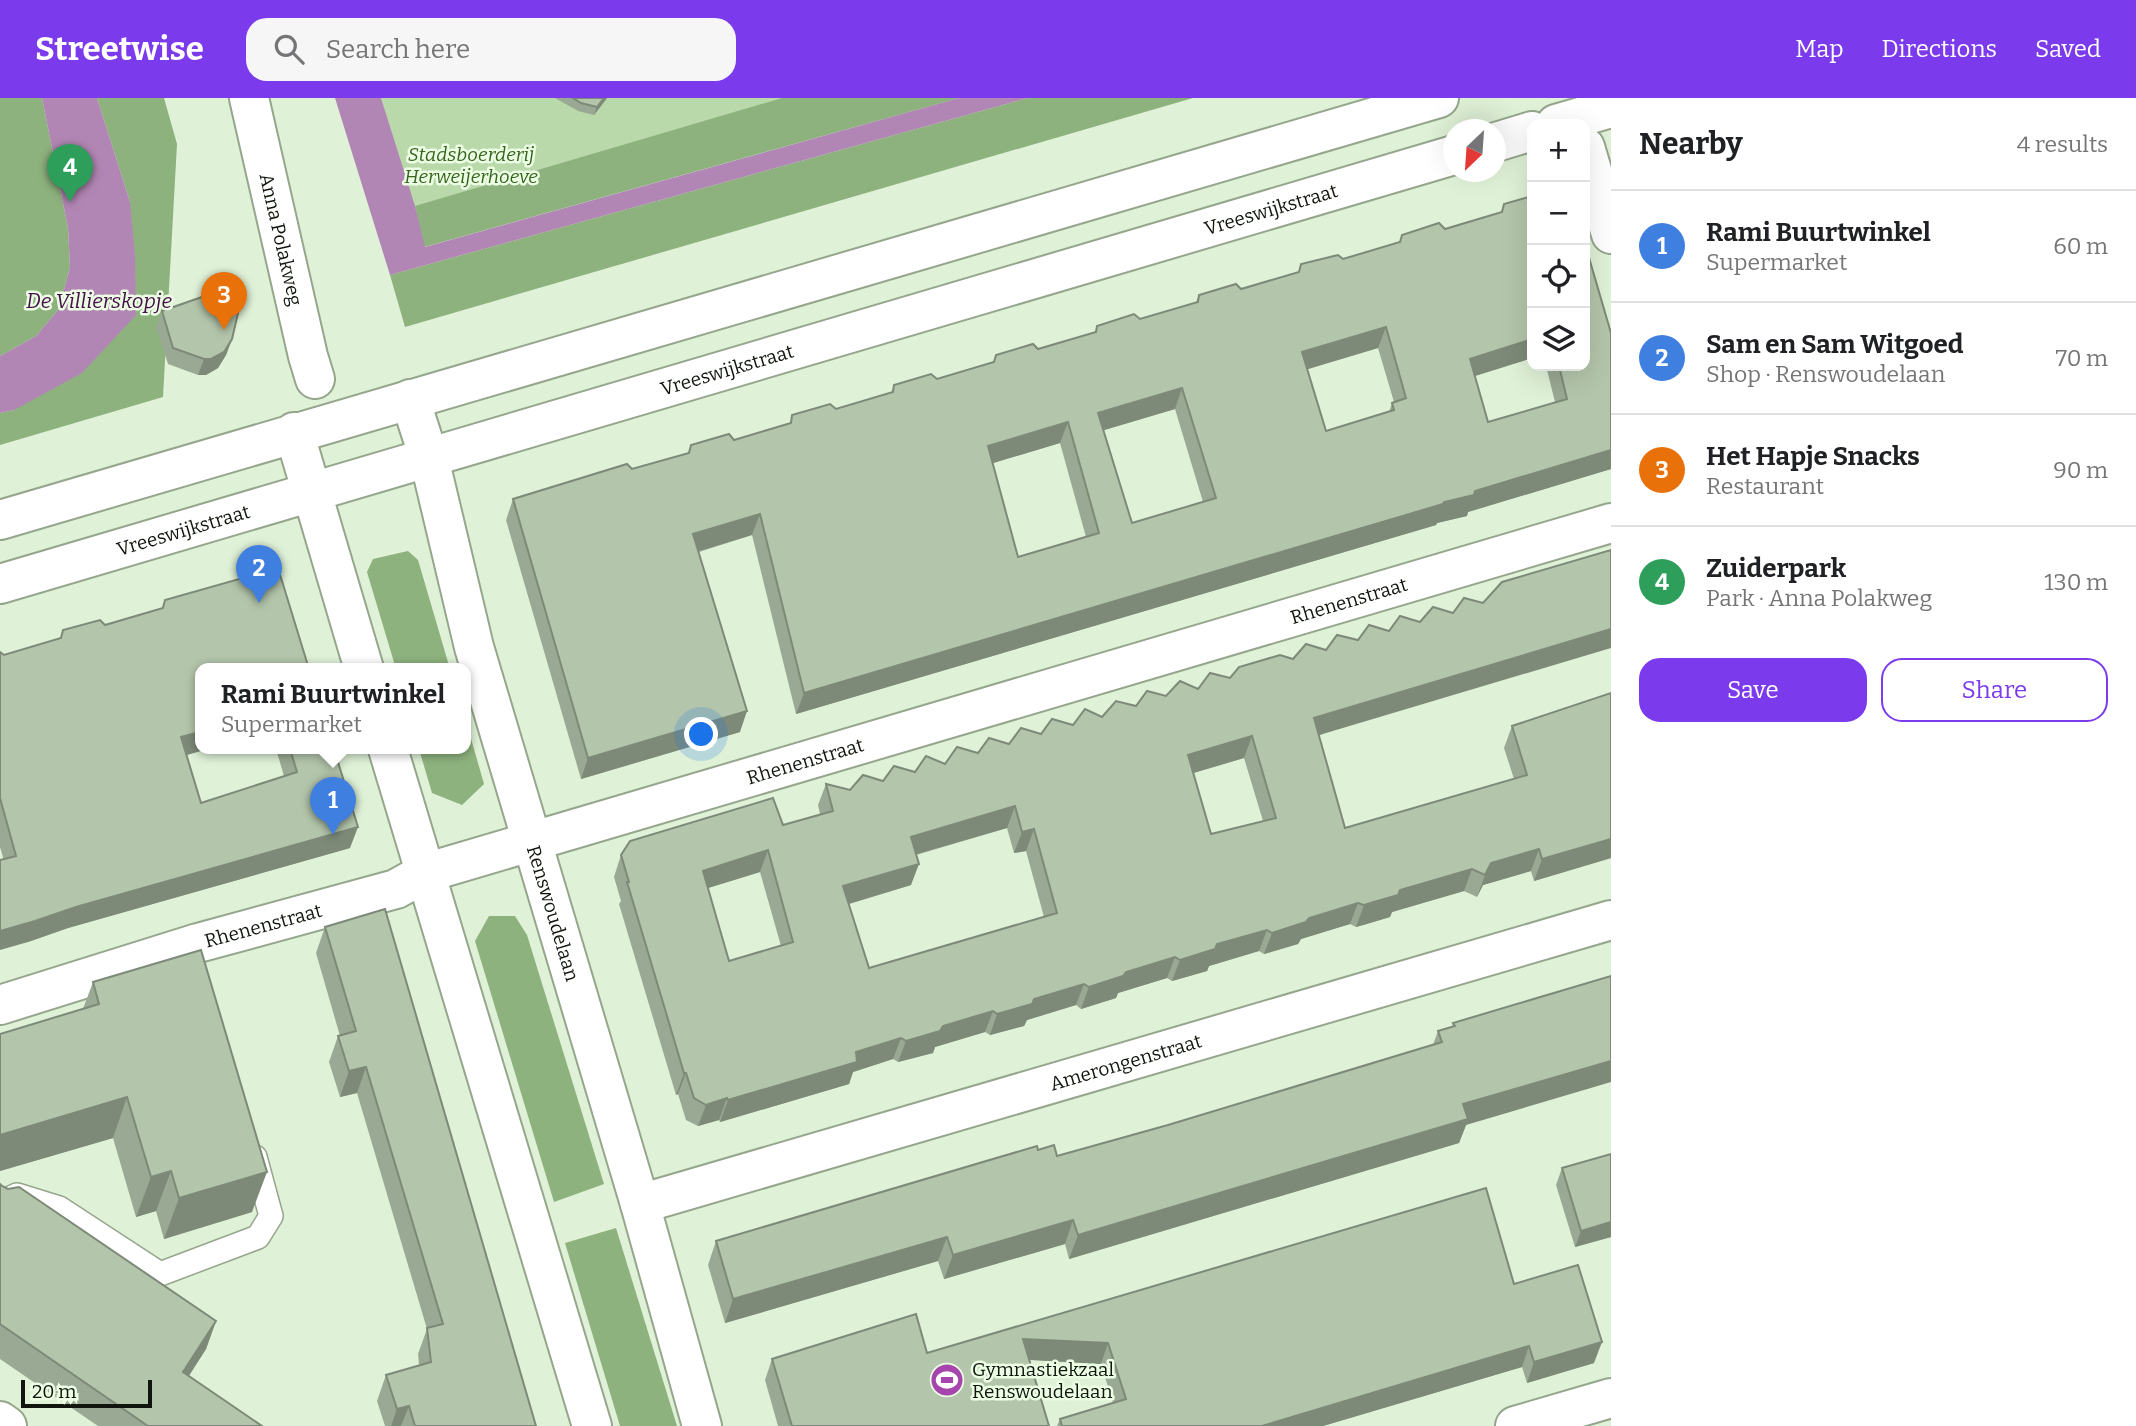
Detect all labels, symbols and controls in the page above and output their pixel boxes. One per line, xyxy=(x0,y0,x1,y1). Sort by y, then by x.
search box xyxy=(246,18,736,81)
text: Streetwise xyxy=(35,29,204,69)
icon: search xyxy=(270,30,308,68)
text: Search here xyxy=(326,34,470,65)
text: Map xyxy=(1795,35,1844,63)
text: Directions xyxy=(1882,35,1997,63)
text: Saved xyxy=(2035,35,2101,63)
north arrow xyxy=(1443,119,1506,182)
map controls xyxy=(1527,119,1590,371)
button: + xyxy=(1527,119,1590,182)
text: Nearby xyxy=(1639,126,1743,162)
text: 4 results xyxy=(2017,130,2108,158)
park label: Stadsboerderij Herweijerhoeve xyxy=(404,143,538,188)
pin: 4 xyxy=(47,144,93,202)
street label: Anna Polakweg xyxy=(255,171,307,308)
street label: Vreeswijkstraat xyxy=(1202,179,1340,240)
button: − xyxy=(1527,182,1590,245)
text: Rami Buurtwinkel xyxy=(1706,217,1931,248)
text: 1 xyxy=(1657,232,1667,260)
text: 60 m xyxy=(2053,232,2108,260)
button: locate xyxy=(1527,245,1590,308)
text: Supermarket xyxy=(1706,248,1847,276)
pin: 3 xyxy=(201,272,247,330)
water label: De Villierskopje xyxy=(26,288,172,314)
button: layers xyxy=(1527,308,1590,371)
text: Sam en Sam Witgoed xyxy=(1706,329,1964,360)
street label: Vreeswijkstraat xyxy=(658,339,796,400)
text: 2 xyxy=(1656,344,1668,372)
text: 70 m xyxy=(2056,344,2108,372)
text: Shop · Renswoudelaan xyxy=(1706,360,1945,388)
text: Het Hapje Snacks xyxy=(1706,441,1920,472)
text: 3 xyxy=(1655,456,1669,484)
text: 90 m xyxy=(2053,456,2108,484)
text: Restaurant xyxy=(1706,472,1824,500)
street label: Vreeswijkstraat xyxy=(114,500,253,561)
pin: 2 xyxy=(236,545,282,603)
text: Zuiderpark xyxy=(1706,553,1846,584)
text: 4 xyxy=(1655,568,1669,596)
text: 130 m xyxy=(2044,568,2108,596)
street label: Rhenenstraat xyxy=(1288,573,1410,629)
text: Park · Anna Polakweg xyxy=(1706,584,1932,612)
button: Save xyxy=(1639,658,1867,722)
button: Share xyxy=(1881,658,2108,722)
popup xyxy=(195,663,471,754)
text: Rami Buurtwinkel xyxy=(221,679,445,710)
text: Supermarket xyxy=(221,710,362,738)
your location xyxy=(684,717,718,751)
street label: Rhenenstraat xyxy=(744,733,866,789)
pin: 1 xyxy=(310,777,356,835)
street label: Renswoudelaan xyxy=(522,843,584,984)
street label: Rhenenstraat xyxy=(202,899,325,953)
street label: Amerongenstraat xyxy=(1047,1029,1204,1095)
place label: Gymnastiekzaal Renswoudelaan xyxy=(972,1358,1114,1403)
sports icon: Gymnastiekzaal Renswoudelaan xyxy=(928,1361,966,1399)
scale bar xyxy=(21,1377,152,1409)
text: 20 m xyxy=(32,1380,76,1403)

